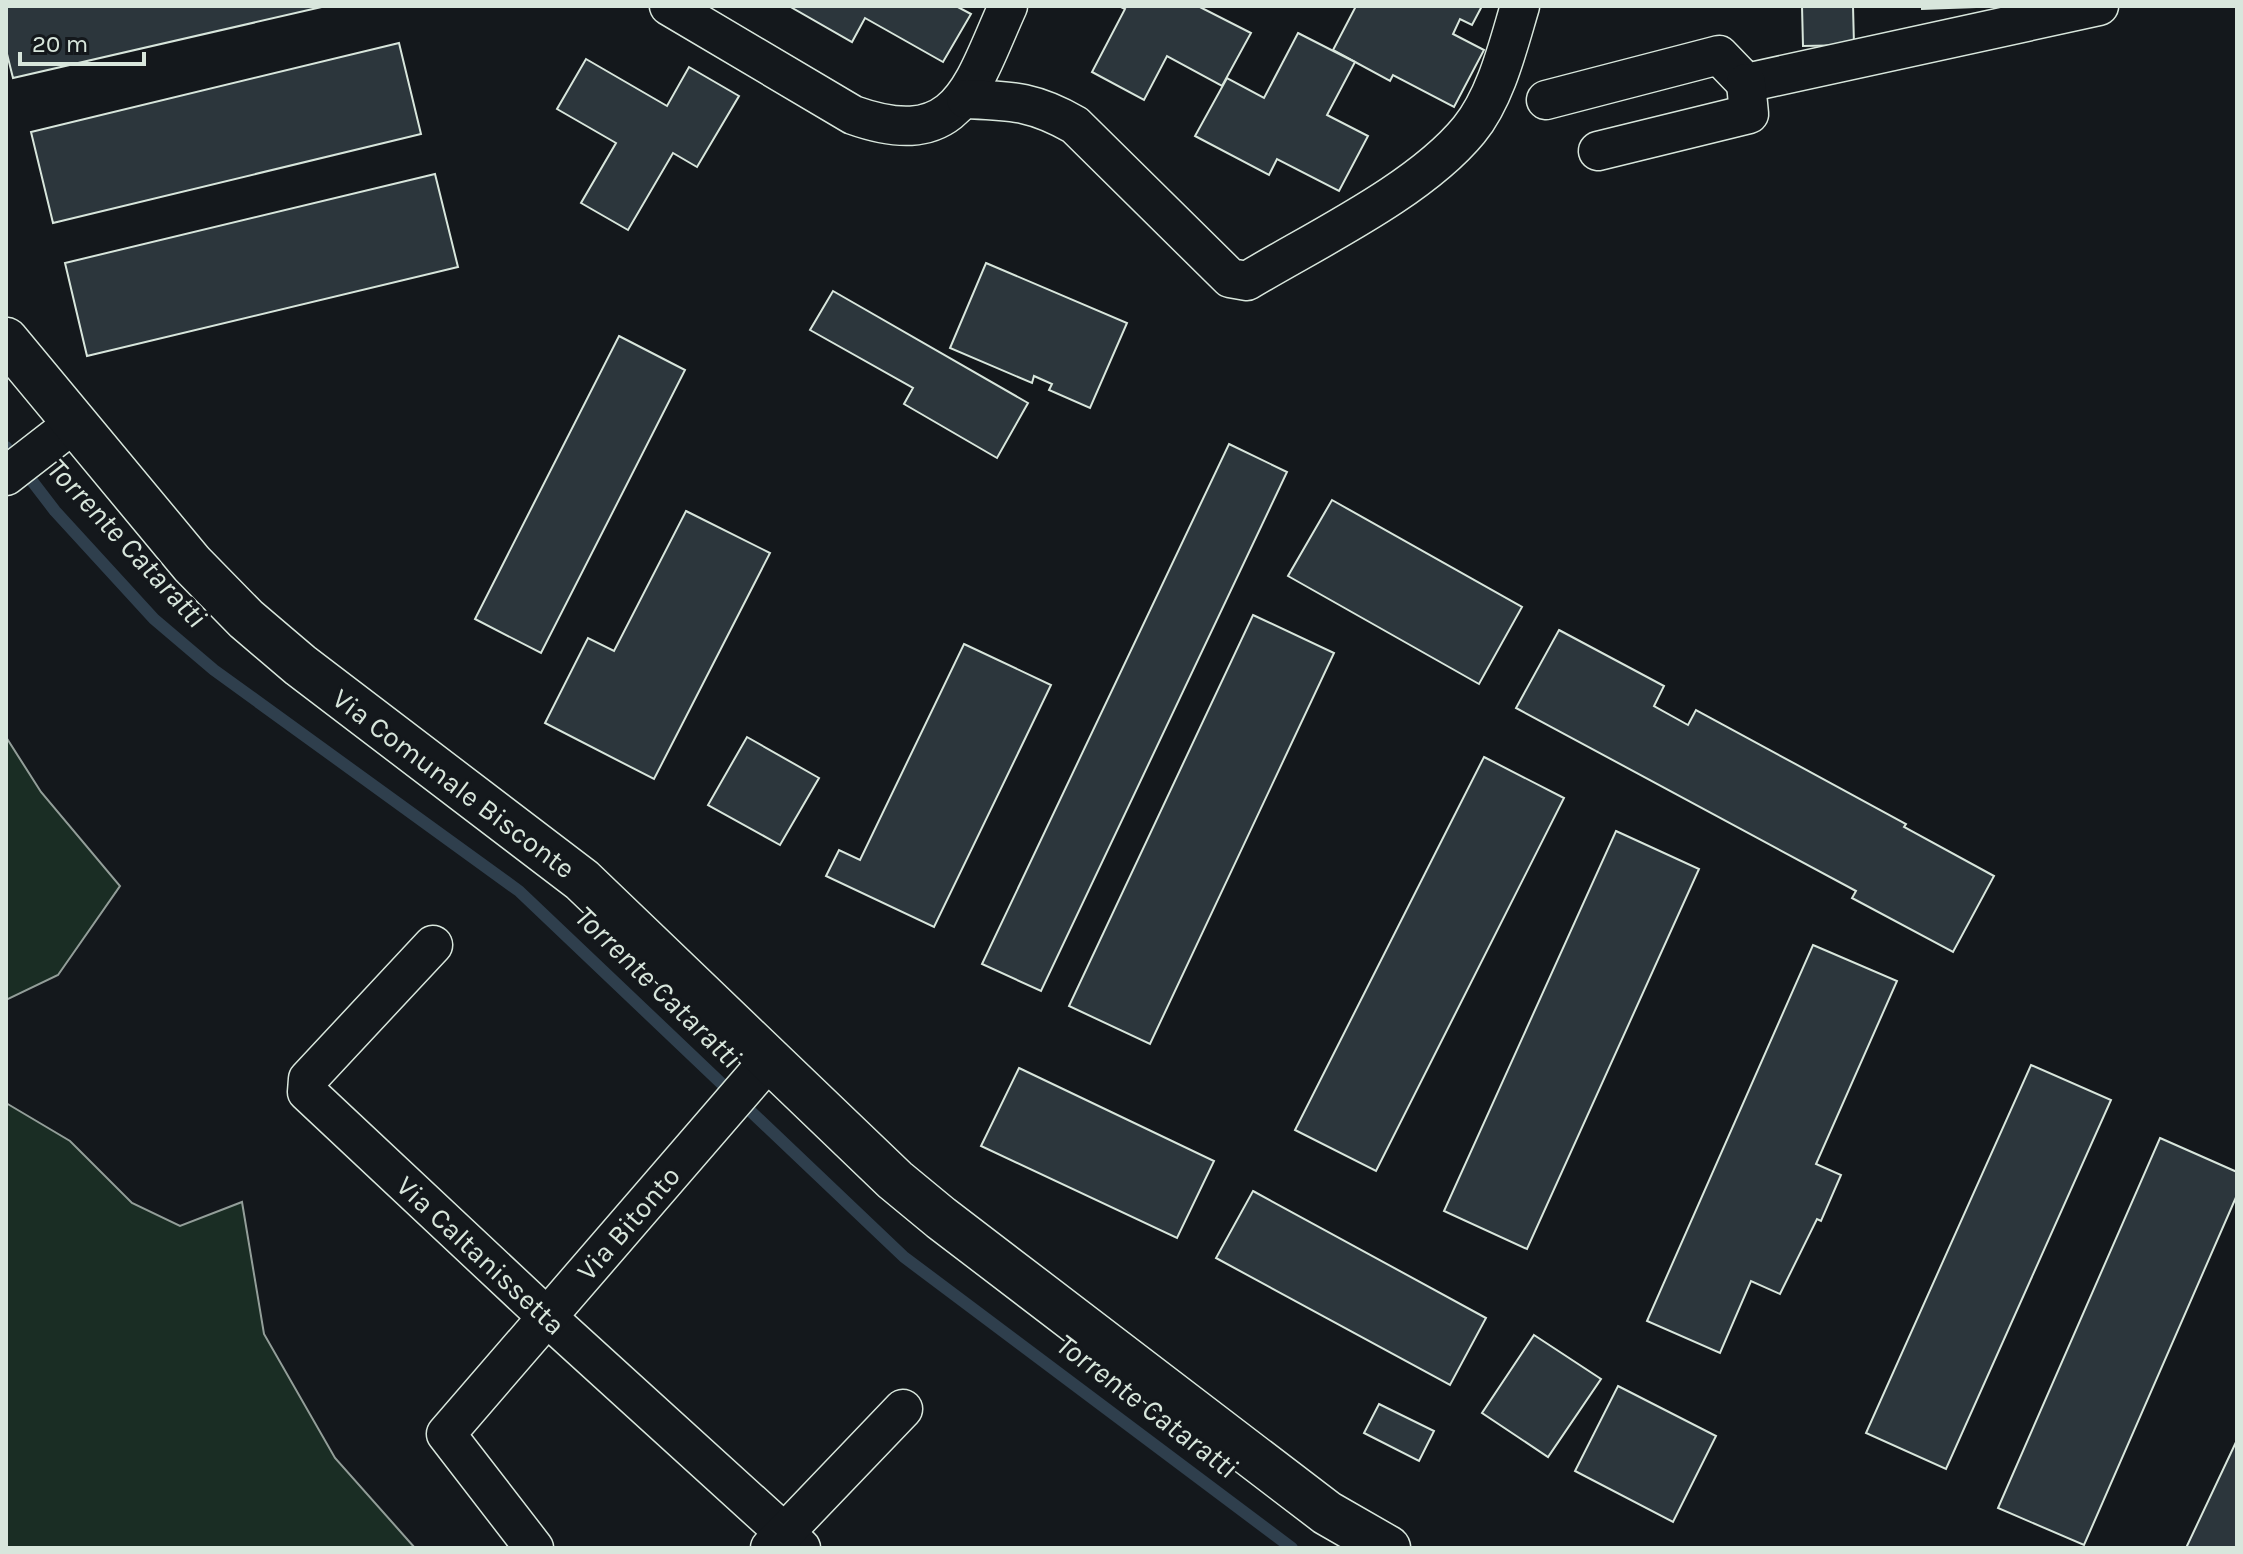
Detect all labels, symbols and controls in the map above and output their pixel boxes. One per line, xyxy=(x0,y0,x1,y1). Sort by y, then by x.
scale bar xyxy=(20,16,144,66)
text: 20 m xyxy=(32,30,88,58)
water label: Torrente Cataratti xyxy=(39,451,215,635)
street label: Via Comunale Bisconte xyxy=(326,681,581,885)
water label: Torrente Cataratti xyxy=(567,898,749,1076)
street label: Via Bitonto xyxy=(570,1159,687,1287)
street label: Via Caltanissetta xyxy=(390,1169,572,1342)
water label: Torrente Cataratti xyxy=(1049,1326,1245,1486)

